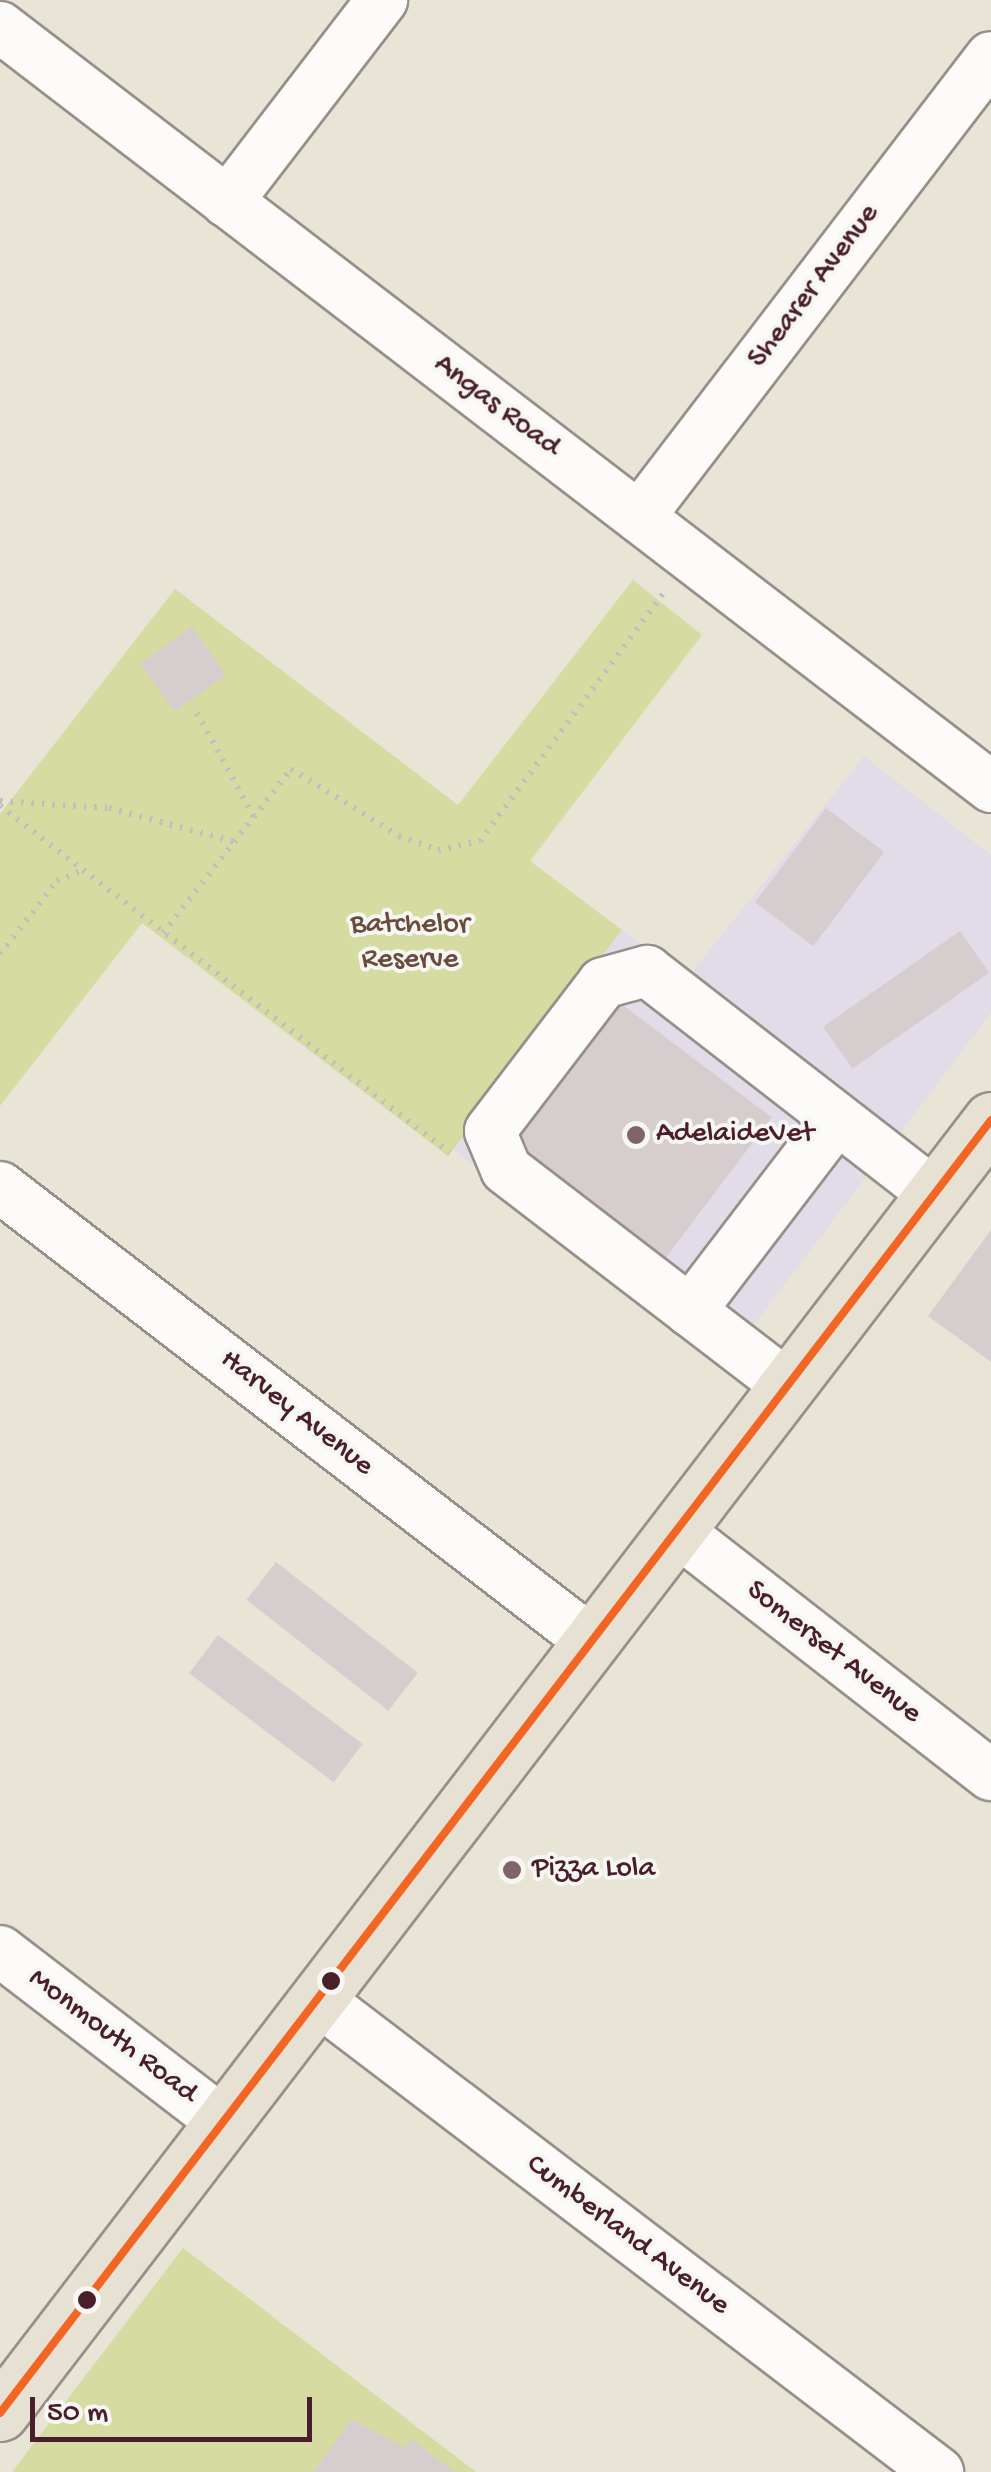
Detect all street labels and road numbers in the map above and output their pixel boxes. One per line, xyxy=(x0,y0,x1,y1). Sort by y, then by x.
street label: Shearer Avenue xyxy=(742,198,888,376)
street label: Angas Road xyxy=(426,348,566,466)
street label: Harvey Avenue xyxy=(212,1343,380,1485)
street label: Somerset Avenue xyxy=(738,1573,928,1733)
street label: Monmouth Road xyxy=(20,1962,204,2112)
street label: Cumberland Avenue xyxy=(518,2148,736,2324)

